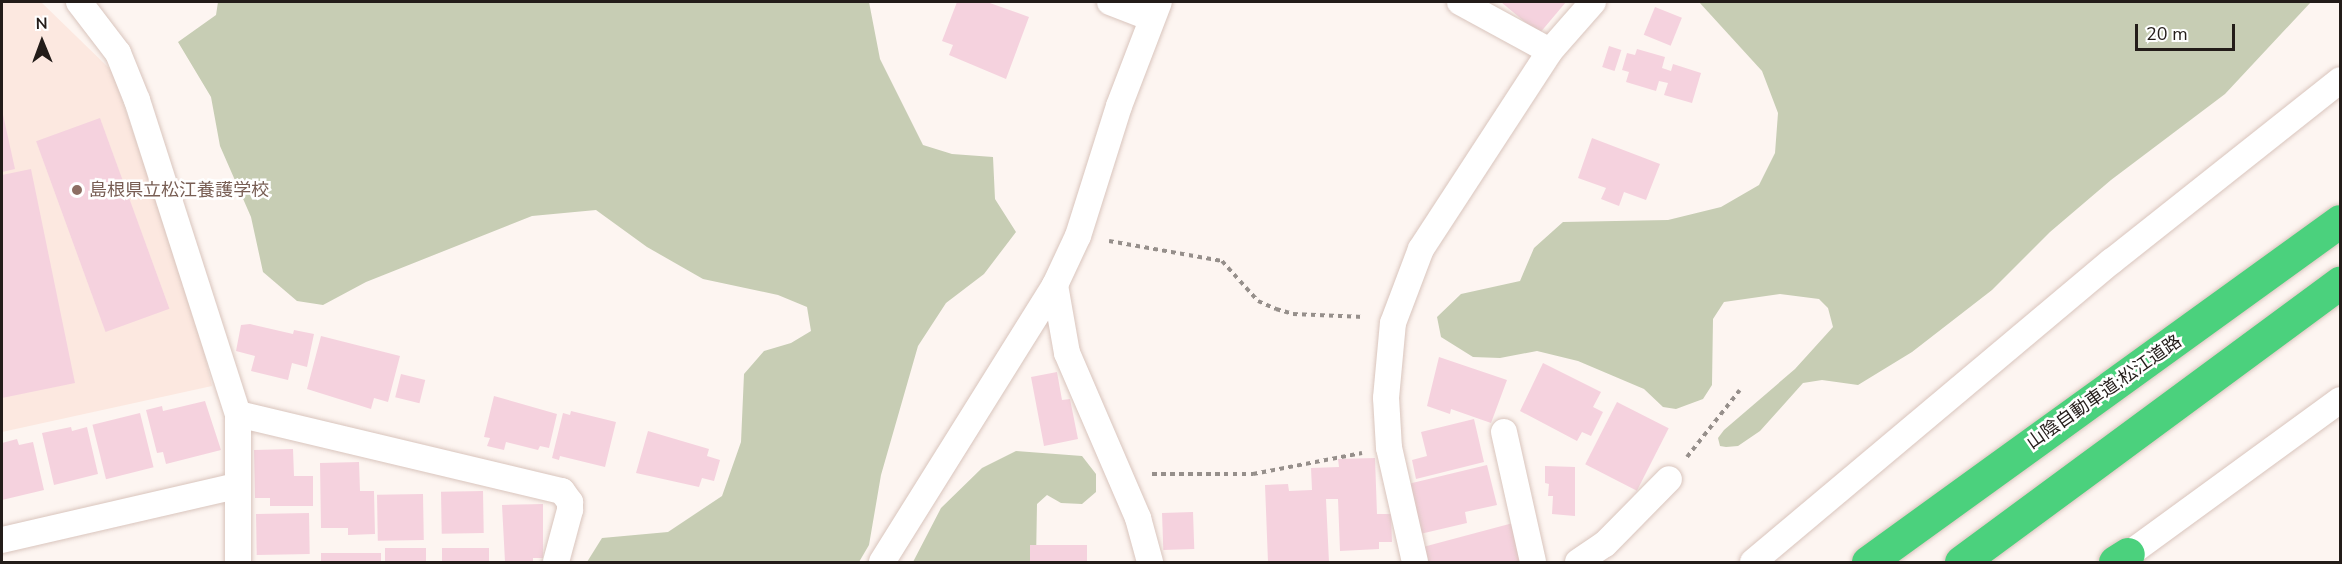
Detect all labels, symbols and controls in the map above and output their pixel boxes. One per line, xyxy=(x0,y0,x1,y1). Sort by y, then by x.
north arrow xyxy=(12,12,72,72)
scale bar xyxy=(2138,12,2238,50)
text: N xyxy=(36,13,48,35)
text: 20 m xyxy=(2146,22,2188,46)
place label: 島根県立松江養護学校 xyxy=(89,179,269,201)
marker: 島根県立松江養護学校 xyxy=(70,183,84,197)
street label: 山陰自動車道;松江道路 xyxy=(2022,330,2186,454)

